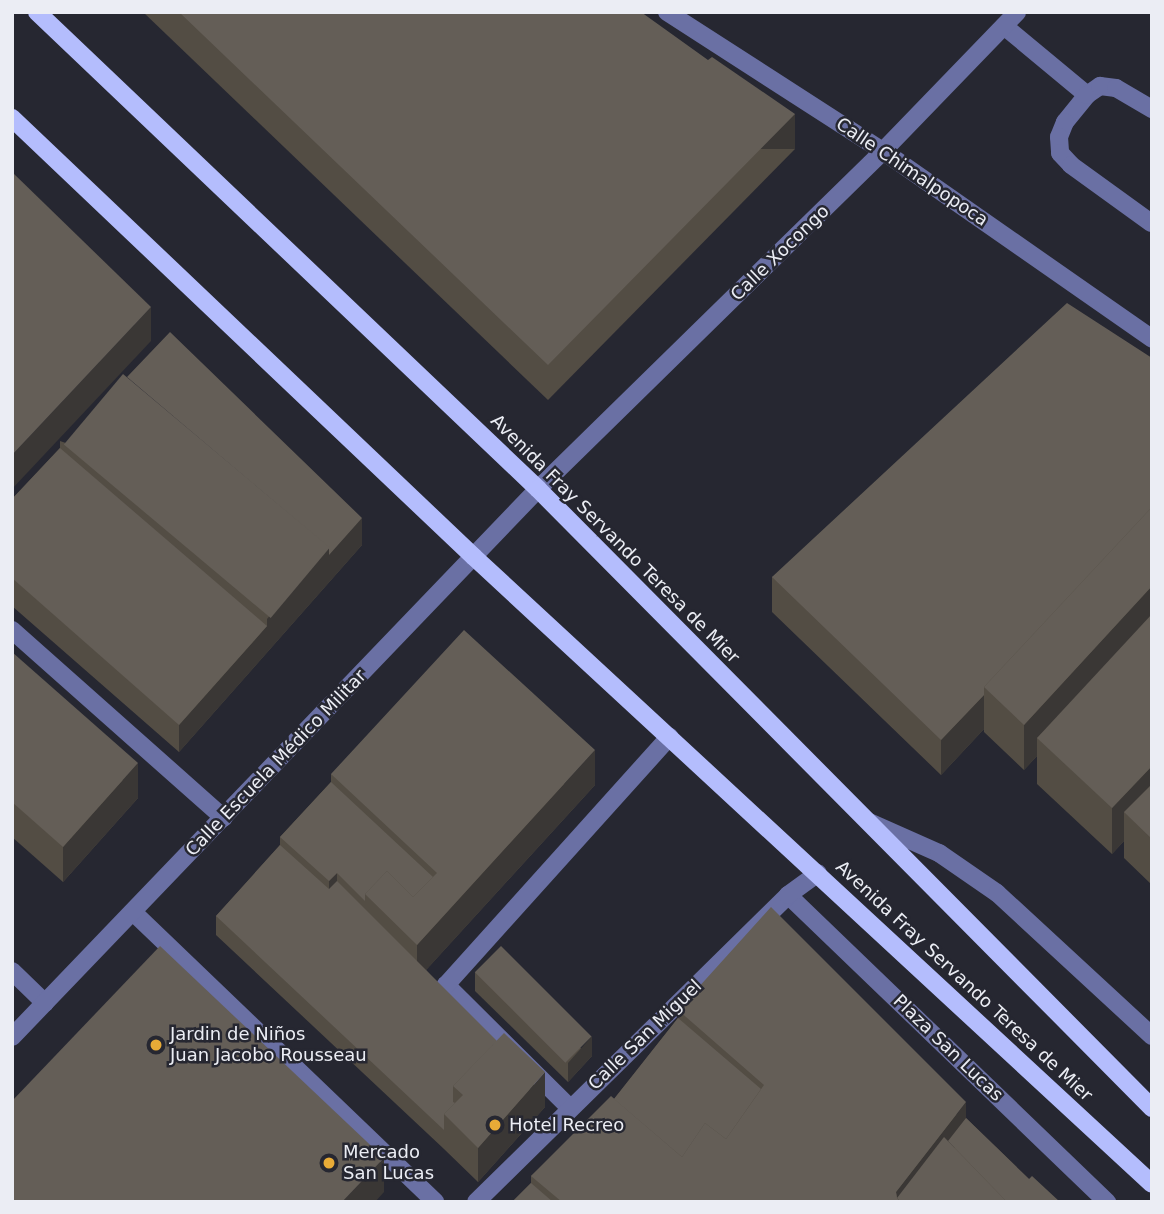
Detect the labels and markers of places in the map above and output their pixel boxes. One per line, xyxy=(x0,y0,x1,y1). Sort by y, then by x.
place label: Jardin de Niños Juan Jacobo Rousseau xyxy=(170,1024,367,1066)
marker: Jardin de Niños Juan Jacobo Rousseau xyxy=(148,1037,164,1053)
place label: Hotel Recreo xyxy=(509,1114,624,1136)
marker: Hotel Recreo xyxy=(487,1117,503,1133)
place label: Mercado San Lucas xyxy=(343,1142,434,1184)
marker: Mercado San Lucas xyxy=(321,1155,337,1171)

